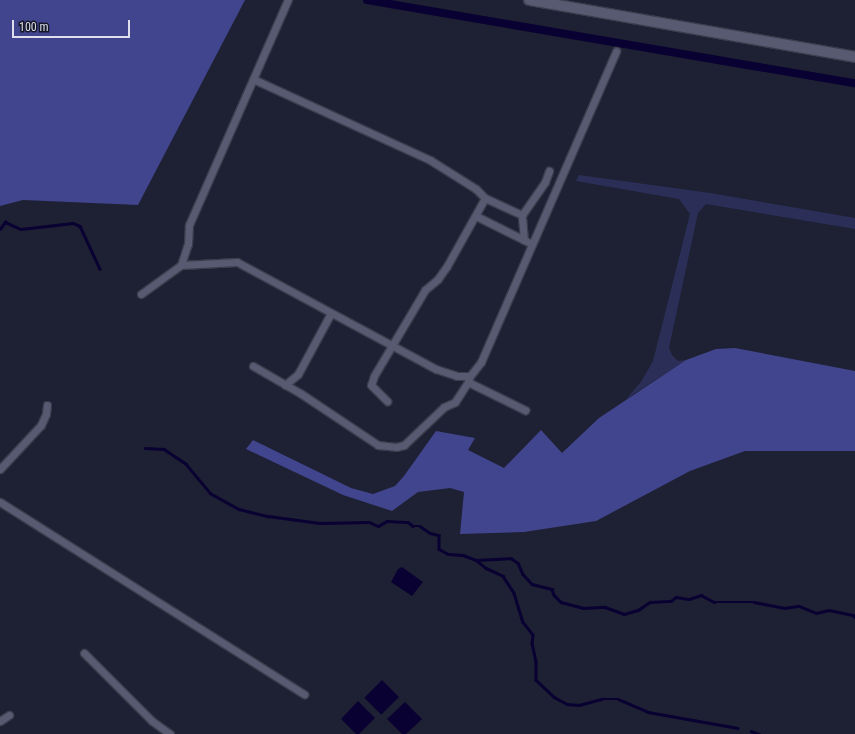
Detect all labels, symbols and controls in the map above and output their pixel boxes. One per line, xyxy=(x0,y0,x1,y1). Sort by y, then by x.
scale bar xyxy=(14,12,132,38)
text: 100 m xyxy=(19,20,49,34)

